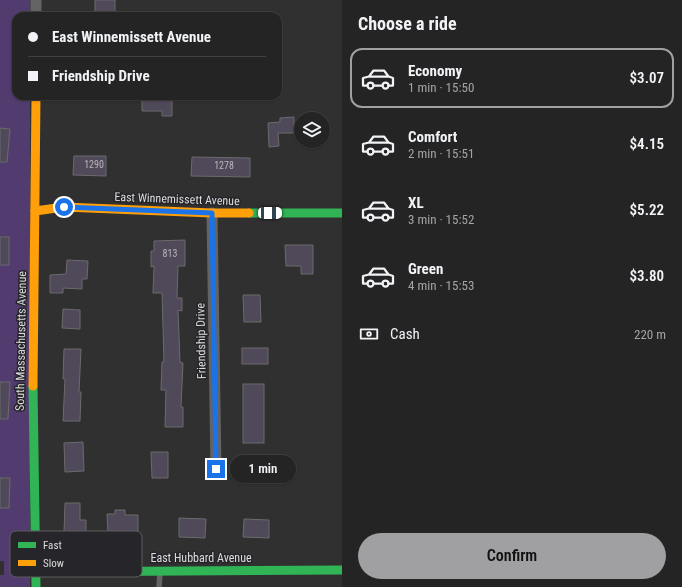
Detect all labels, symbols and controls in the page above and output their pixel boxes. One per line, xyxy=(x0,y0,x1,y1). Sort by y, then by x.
text: Choose a ride xyxy=(358,13,457,34)
text: East Winnemissett Avenue xyxy=(52,28,211,46)
icon: car xyxy=(360,60,396,96)
text: Economy xyxy=(408,62,462,80)
text: Friendship Drive xyxy=(52,67,150,85)
text: $3.07 xyxy=(630,69,664,87)
text: 1 min · 15:50 xyxy=(408,80,474,95)
map controls xyxy=(294,112,330,148)
button: layers xyxy=(294,112,330,148)
icon: car xyxy=(360,126,396,162)
text: Comfort xyxy=(408,128,457,146)
text: $4.15 xyxy=(630,135,664,153)
text: 2 min · 15:51 xyxy=(408,146,474,161)
house number: 1290 xyxy=(84,159,104,170)
house number: 1278 xyxy=(214,160,234,171)
street label: East Winnemissett Avenue xyxy=(114,190,240,208)
icon: car xyxy=(360,192,396,228)
text: XL xyxy=(408,194,424,212)
route start xyxy=(55,198,73,216)
text: $5.22 xyxy=(630,201,664,219)
car xyxy=(258,207,282,219)
text: 3 min · 15:52 xyxy=(408,212,474,227)
house number: 813 xyxy=(163,248,177,259)
icon: car xyxy=(360,258,396,294)
text: Green xyxy=(408,260,443,278)
text: $3.80 xyxy=(630,267,664,285)
street label: South Massachusetts Avenue xyxy=(13,271,29,411)
text: 4 min · 15:53 xyxy=(408,278,474,293)
street label: Friendship Drive xyxy=(193,302,209,379)
icon: cash xyxy=(358,323,380,345)
text: Cash xyxy=(390,325,420,343)
text: 220 m xyxy=(634,327,666,342)
callout: 1 min xyxy=(230,455,296,483)
route end xyxy=(207,460,225,478)
text: 1 min xyxy=(249,461,277,476)
legend xyxy=(10,531,142,577)
button: Confirm xyxy=(358,533,666,579)
text: Fast xyxy=(43,539,62,552)
street label: East Hubbard Avenue xyxy=(150,551,252,565)
text: Slow xyxy=(43,557,64,570)

